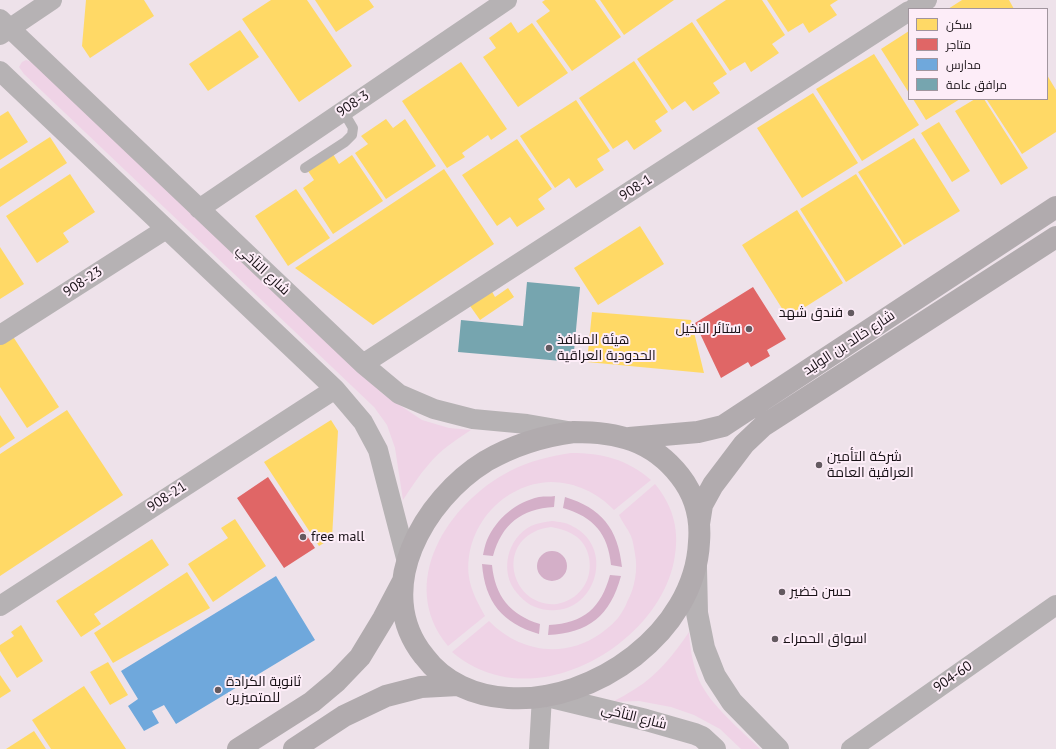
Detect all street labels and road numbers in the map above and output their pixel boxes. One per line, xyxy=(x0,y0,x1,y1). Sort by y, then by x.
street label: 908-3 xyxy=(334,87,372,121)
street label: 908-1 xyxy=(617,171,655,205)
street label: شارع التآخي xyxy=(233,241,293,299)
street label: 908-23 xyxy=(60,263,106,301)
street label: شارع خالد بن الوليد xyxy=(800,307,898,379)
street label: 908-21 xyxy=(144,478,190,516)
street label: 904-60 xyxy=(930,658,976,696)
street label: شارع التآخي xyxy=(600,701,668,733)

